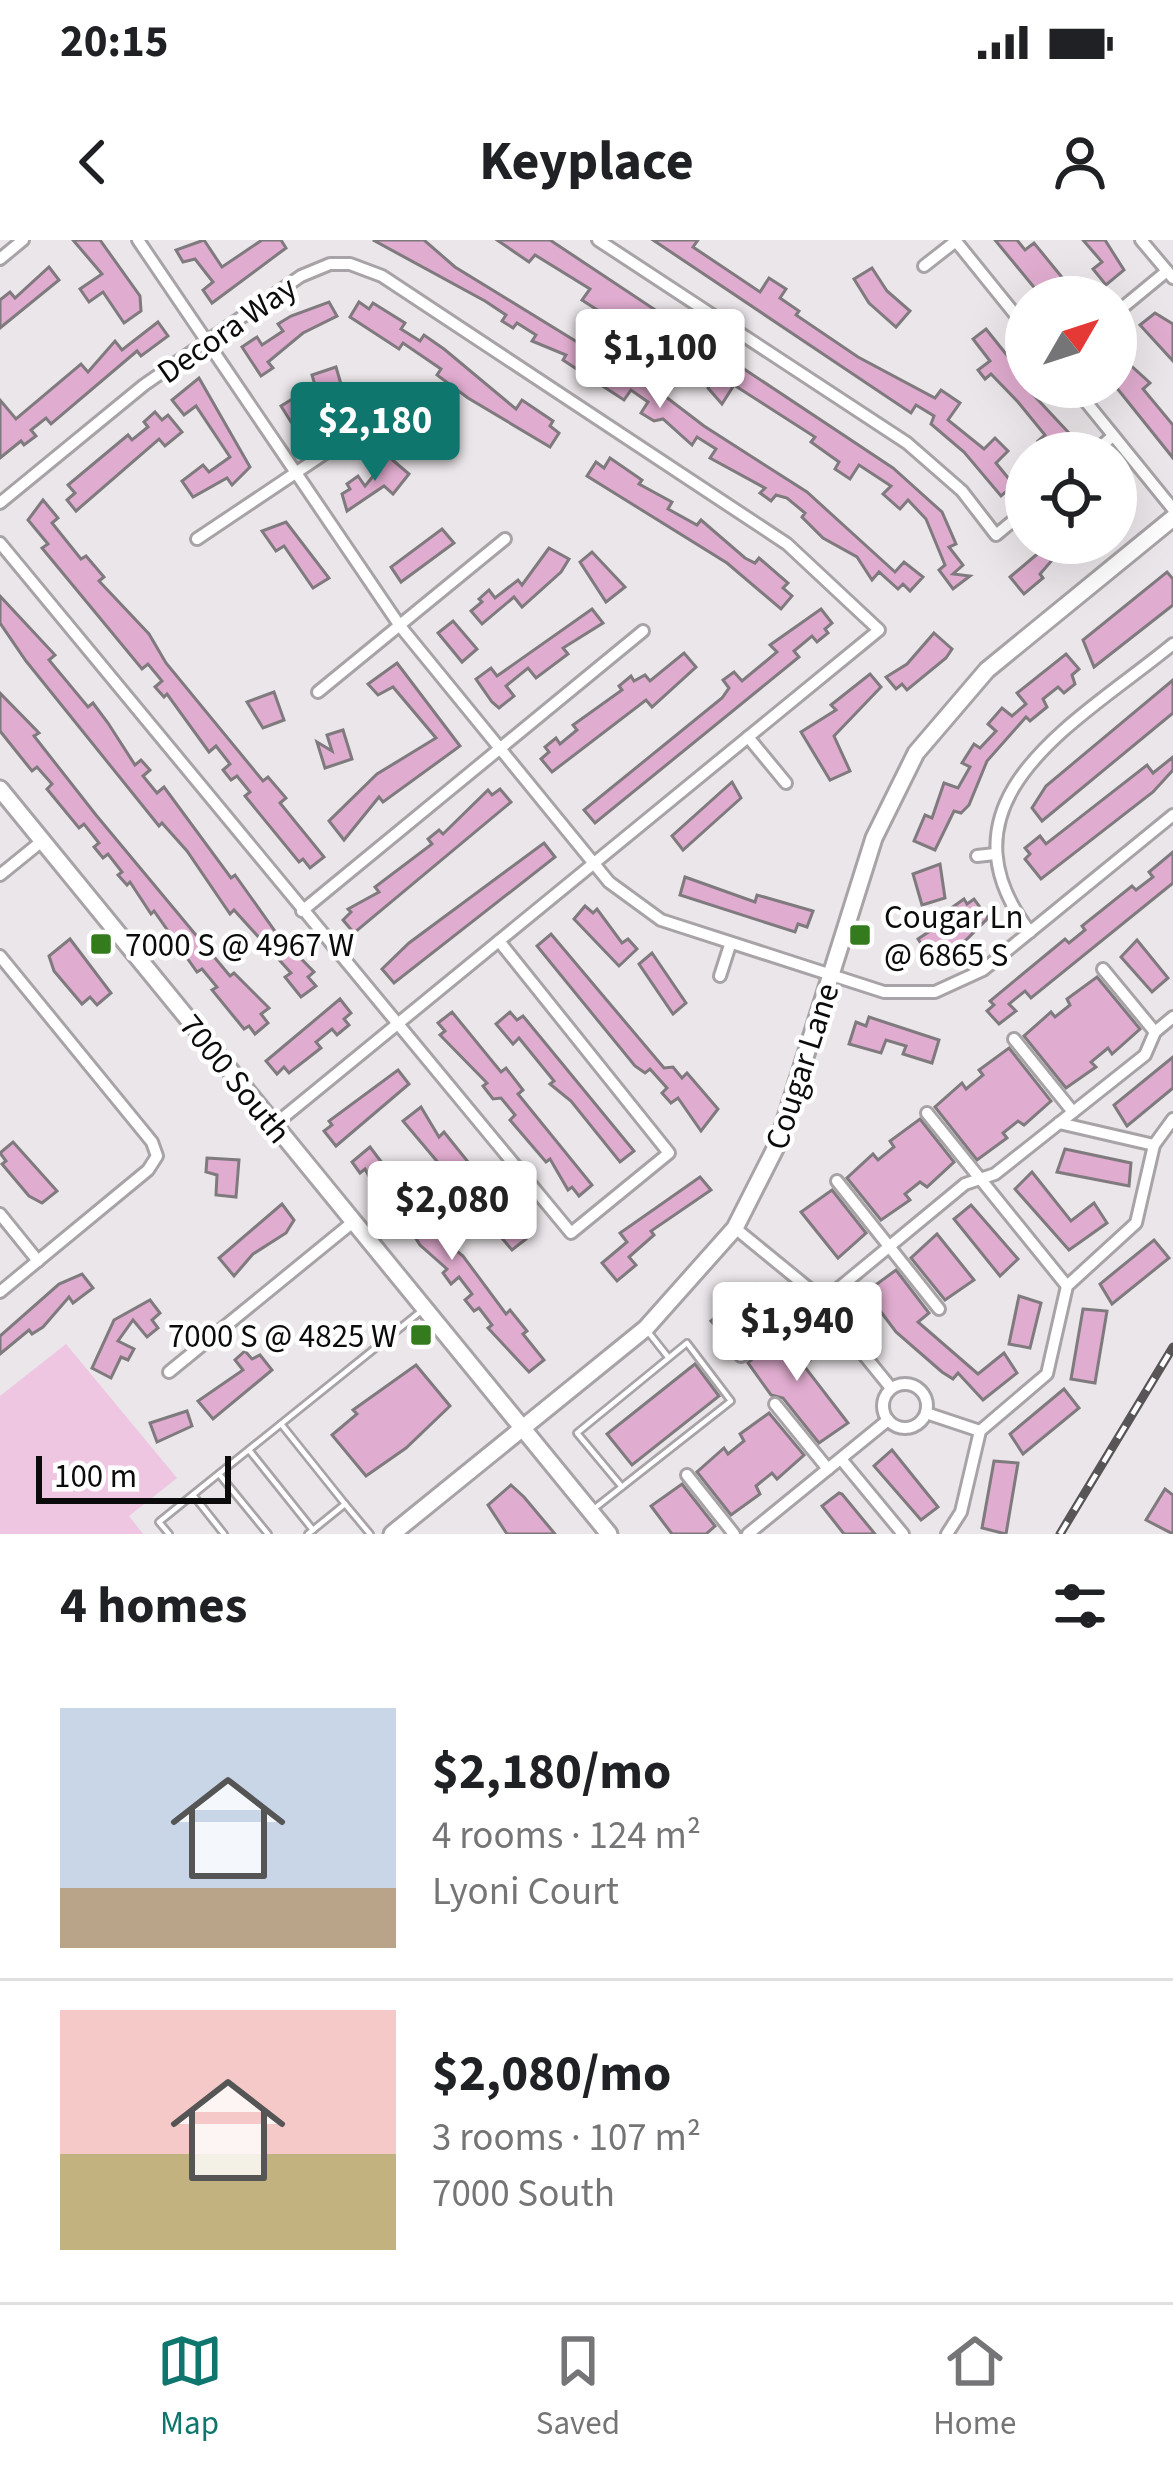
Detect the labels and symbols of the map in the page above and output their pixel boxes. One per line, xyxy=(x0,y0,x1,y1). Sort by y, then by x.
street label: Decora Way xyxy=(148,265,306,395)
north arrow xyxy=(1005,276,1137,408)
pin: $1,100 xyxy=(562,309,758,411)
pin: $2,180 xyxy=(277,382,473,484)
place label: Cougar Ln @ 6865 S xyxy=(884,894,1024,979)
place label: 7000 S @ 4967 W xyxy=(125,922,354,969)
marker: Cougar Ln @ 6865 S xyxy=(847,922,873,948)
marker: 7000 S @ 4967 W xyxy=(88,931,114,957)
street label: Cougar Lane xyxy=(753,977,851,1156)
street label: 7000 South xyxy=(168,1004,302,1154)
pin: $2,080 xyxy=(354,1161,550,1263)
pin: $1,940 xyxy=(699,1282,895,1384)
place label: 7000 S @ 4825 W xyxy=(168,1313,397,1360)
marker: 7000 S @ 4825 W xyxy=(408,1322,434,1348)
scale bar xyxy=(36,1450,231,1503)

